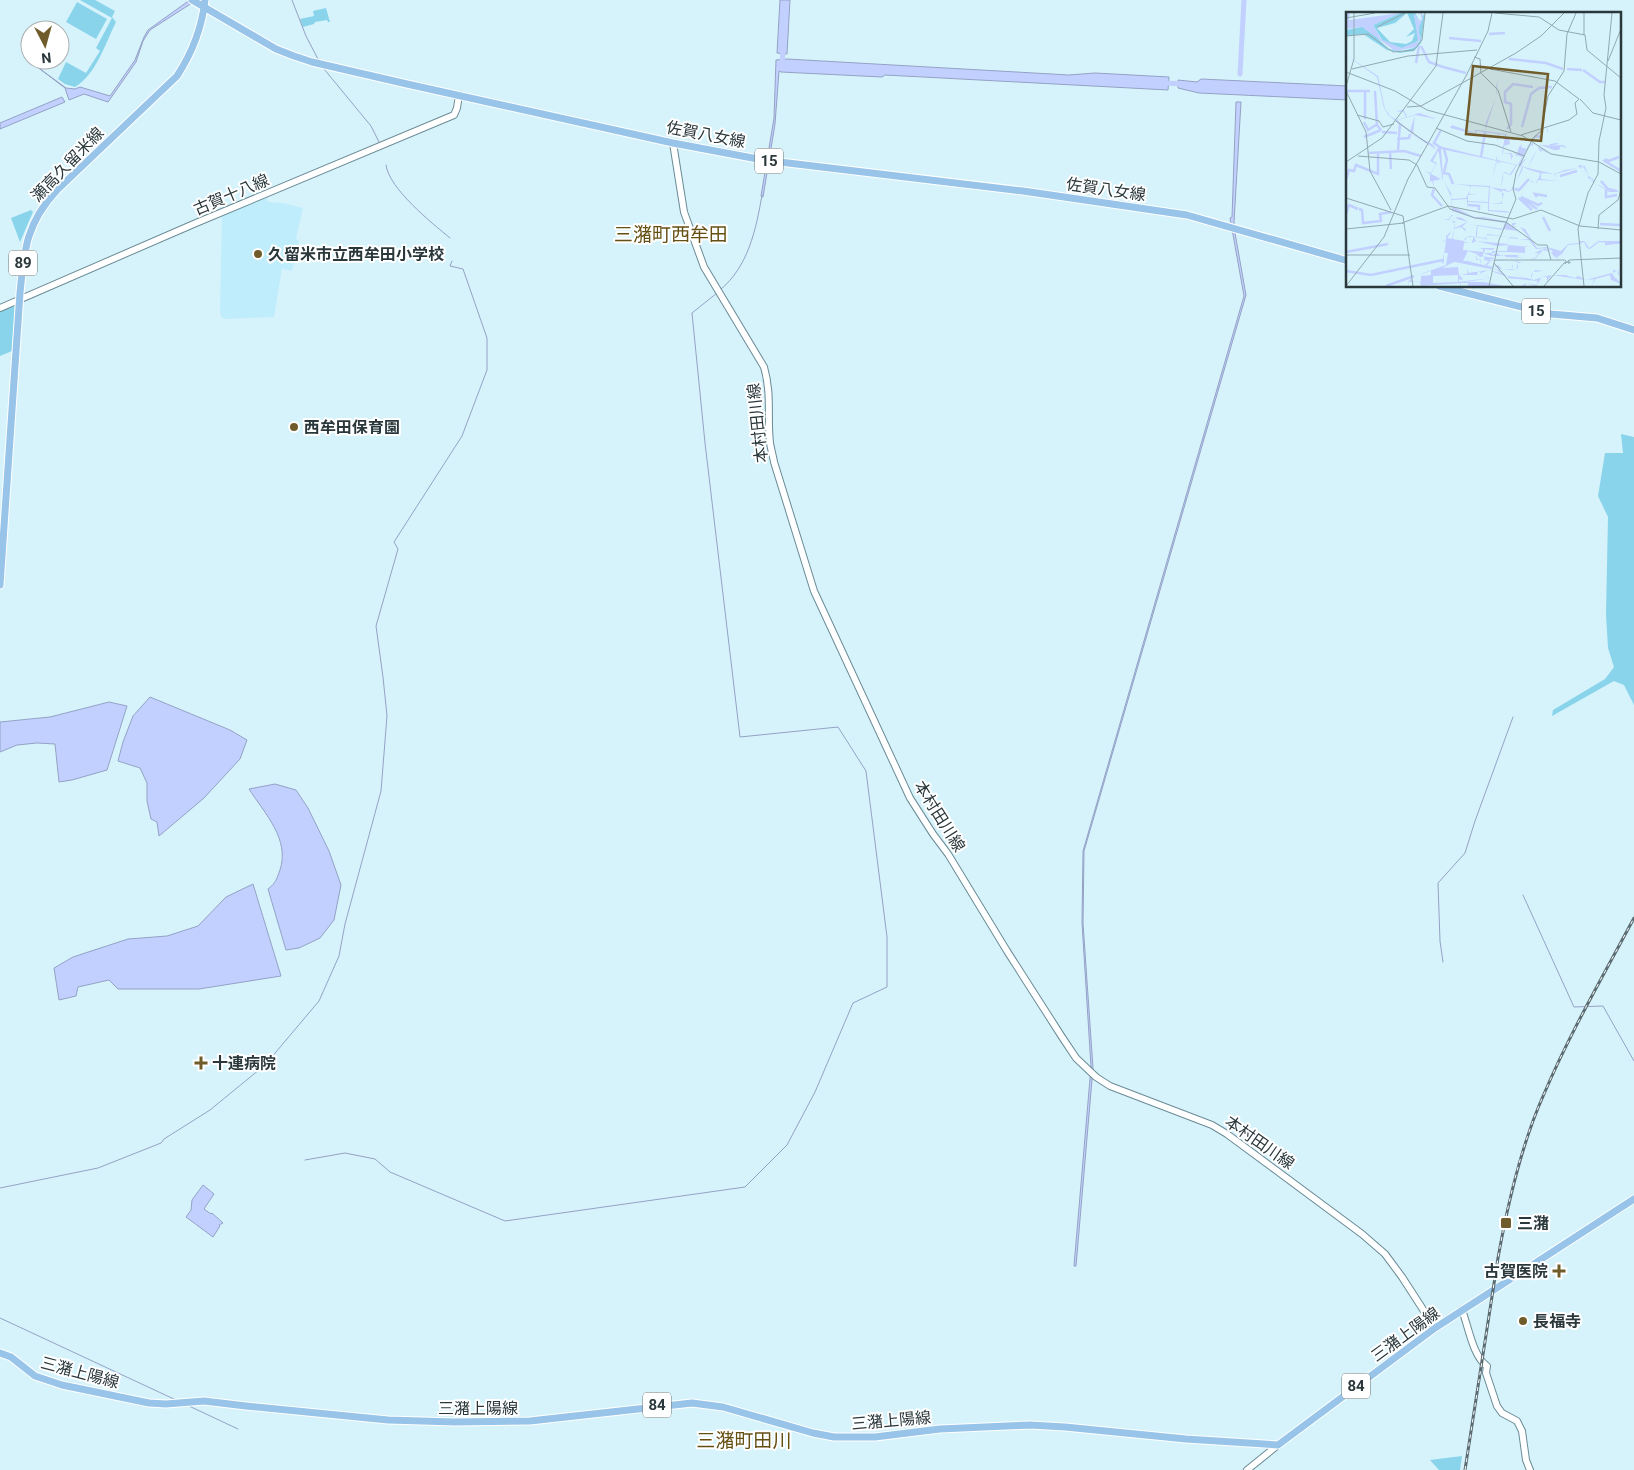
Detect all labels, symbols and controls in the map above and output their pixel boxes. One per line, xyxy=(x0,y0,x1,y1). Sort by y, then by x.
inset map xyxy=(1346,12,1622,288)
north arrow xyxy=(20,20,70,70)
text: N xyxy=(41,49,52,66)
street label: 佐賀八女線 xyxy=(665,118,747,151)
street label: 瀬高久留米線 xyxy=(27,123,108,205)
road number: 15 xyxy=(755,148,783,174)
street label: 古賀十八線 xyxy=(191,170,272,219)
street label: 佐賀八女線 xyxy=(1065,175,1147,204)
district label: 三潴町西牟田 xyxy=(614,223,728,246)
place label: 久留米市立西牟田小学校 xyxy=(268,245,444,264)
marker: 久留米市立西牟田小学校 xyxy=(252,248,264,260)
road number: 89 xyxy=(9,250,37,276)
road number: 15 xyxy=(1522,298,1550,324)
street label: 本村田川線 xyxy=(744,382,771,464)
place label: 西牟田保育園 xyxy=(304,418,400,437)
marker: 西牟田保育園 xyxy=(288,421,300,433)
street label: 本村田川線 xyxy=(910,777,969,855)
place label: 十連病院 xyxy=(212,1054,276,1073)
marker: 十連病院 xyxy=(194,1056,208,1070)
street label: 本村田川線 xyxy=(1221,1112,1298,1173)
place label: 三潴 xyxy=(1517,1214,1549,1233)
marker: 三潴 xyxy=(1499,1216,1513,1230)
place label: 古賀医院 xyxy=(1484,1262,1548,1281)
marker: 古賀医院 xyxy=(1552,1264,1566,1278)
street label: 三潴上陽線 xyxy=(1367,1303,1443,1366)
place label: 長福寺 xyxy=(1533,1312,1581,1331)
marker: 長福寺 xyxy=(1517,1315,1529,1327)
street label: 三潴上陽線 xyxy=(39,1353,121,1392)
road number: 84 xyxy=(1342,1374,1370,1398)
road number: 84 xyxy=(643,1392,671,1418)
street label: 三潴上陽線 xyxy=(438,1399,518,1418)
street label: 三潴上陽線 xyxy=(850,1408,932,1433)
district label: 三潴町田川 xyxy=(696,1429,792,1452)

